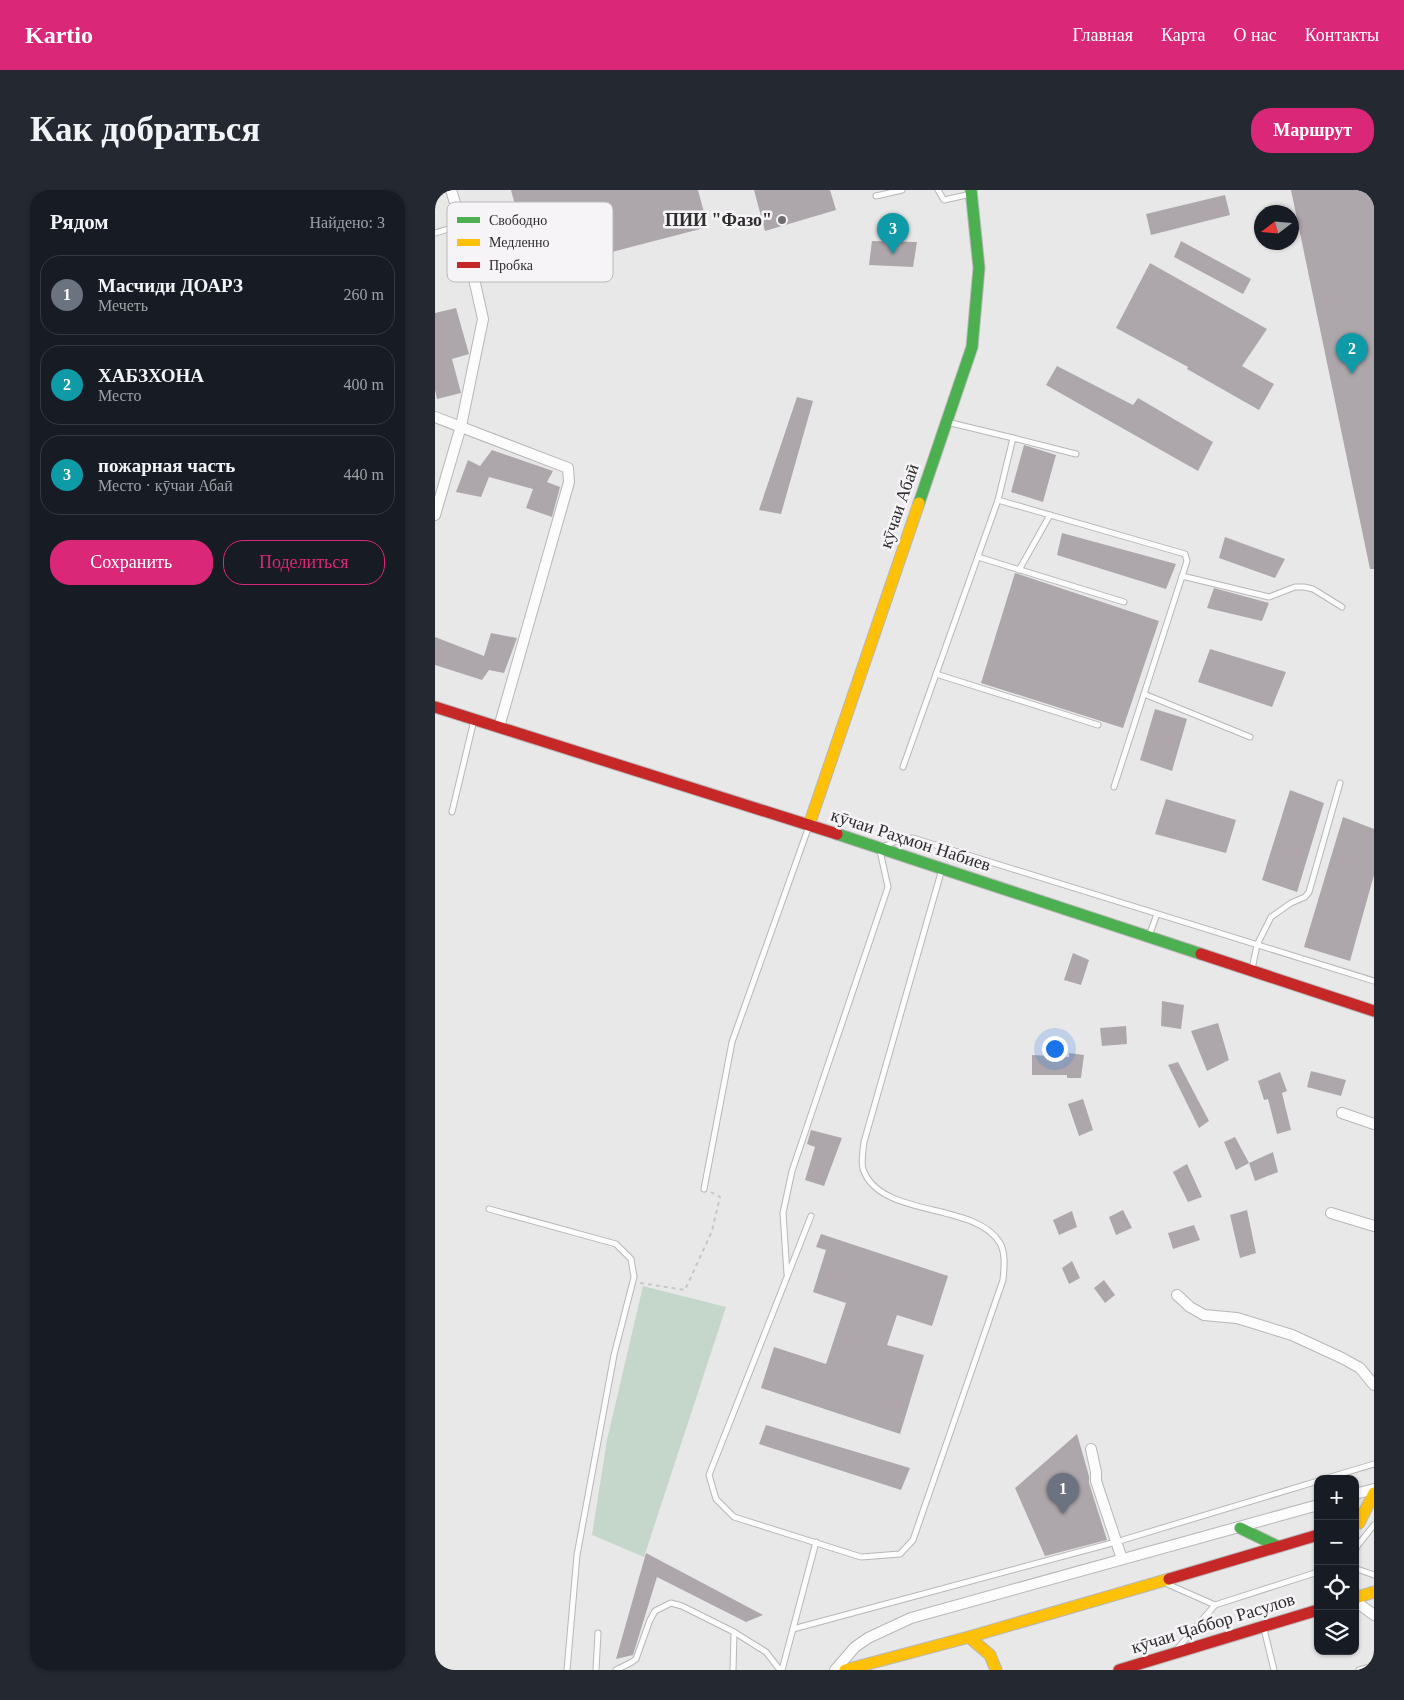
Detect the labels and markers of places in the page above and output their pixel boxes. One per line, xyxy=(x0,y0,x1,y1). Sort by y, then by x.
place label: ПИИ "Фазо" xyxy=(665,210,772,230)
pin: 3 xyxy=(877,213,909,254)
marker: ПИИ "Фазо" xyxy=(776,214,788,226)
pin: 2 xyxy=(1336,333,1368,374)
pin: 1 xyxy=(1047,1473,1079,1514)

